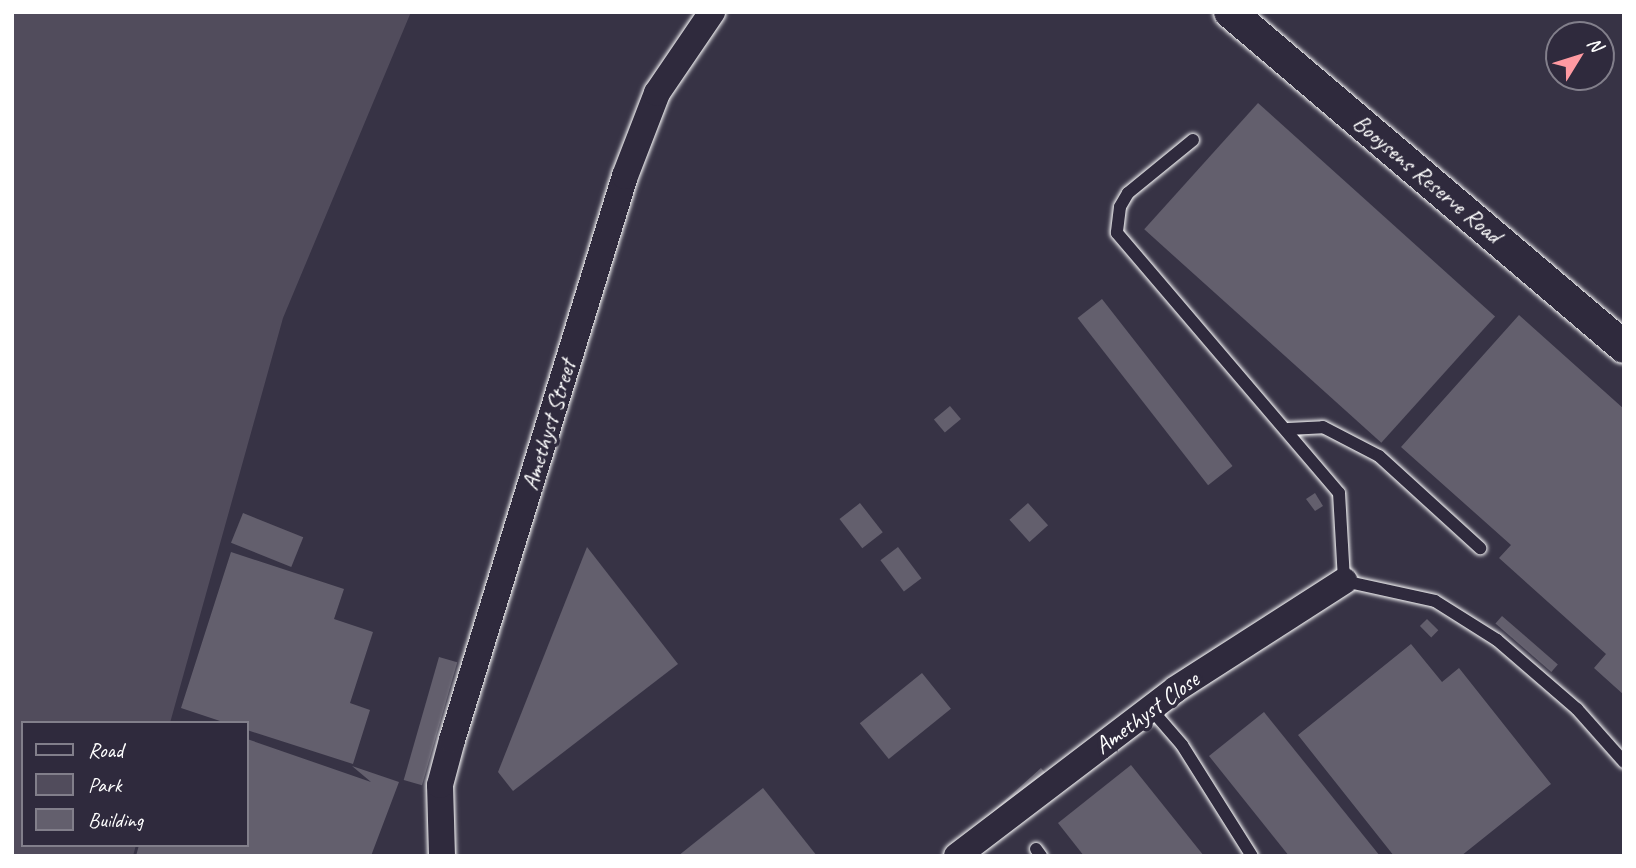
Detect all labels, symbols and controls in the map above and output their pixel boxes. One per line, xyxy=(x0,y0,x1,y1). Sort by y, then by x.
north arrow xyxy=(1545,21,1615,91)
text: N xyxy=(1582,32,1608,56)
street label: Booysens Reserve Road xyxy=(1347,108,1507,250)
street label: Amethyst Street xyxy=(516,356,582,494)
street label: Amethyst Close xyxy=(1089,665,1205,761)
legend xyxy=(21,721,248,847)
text: Road xyxy=(88,737,123,763)
text: Park xyxy=(88,772,121,798)
text: Building xyxy=(88,807,143,833)

